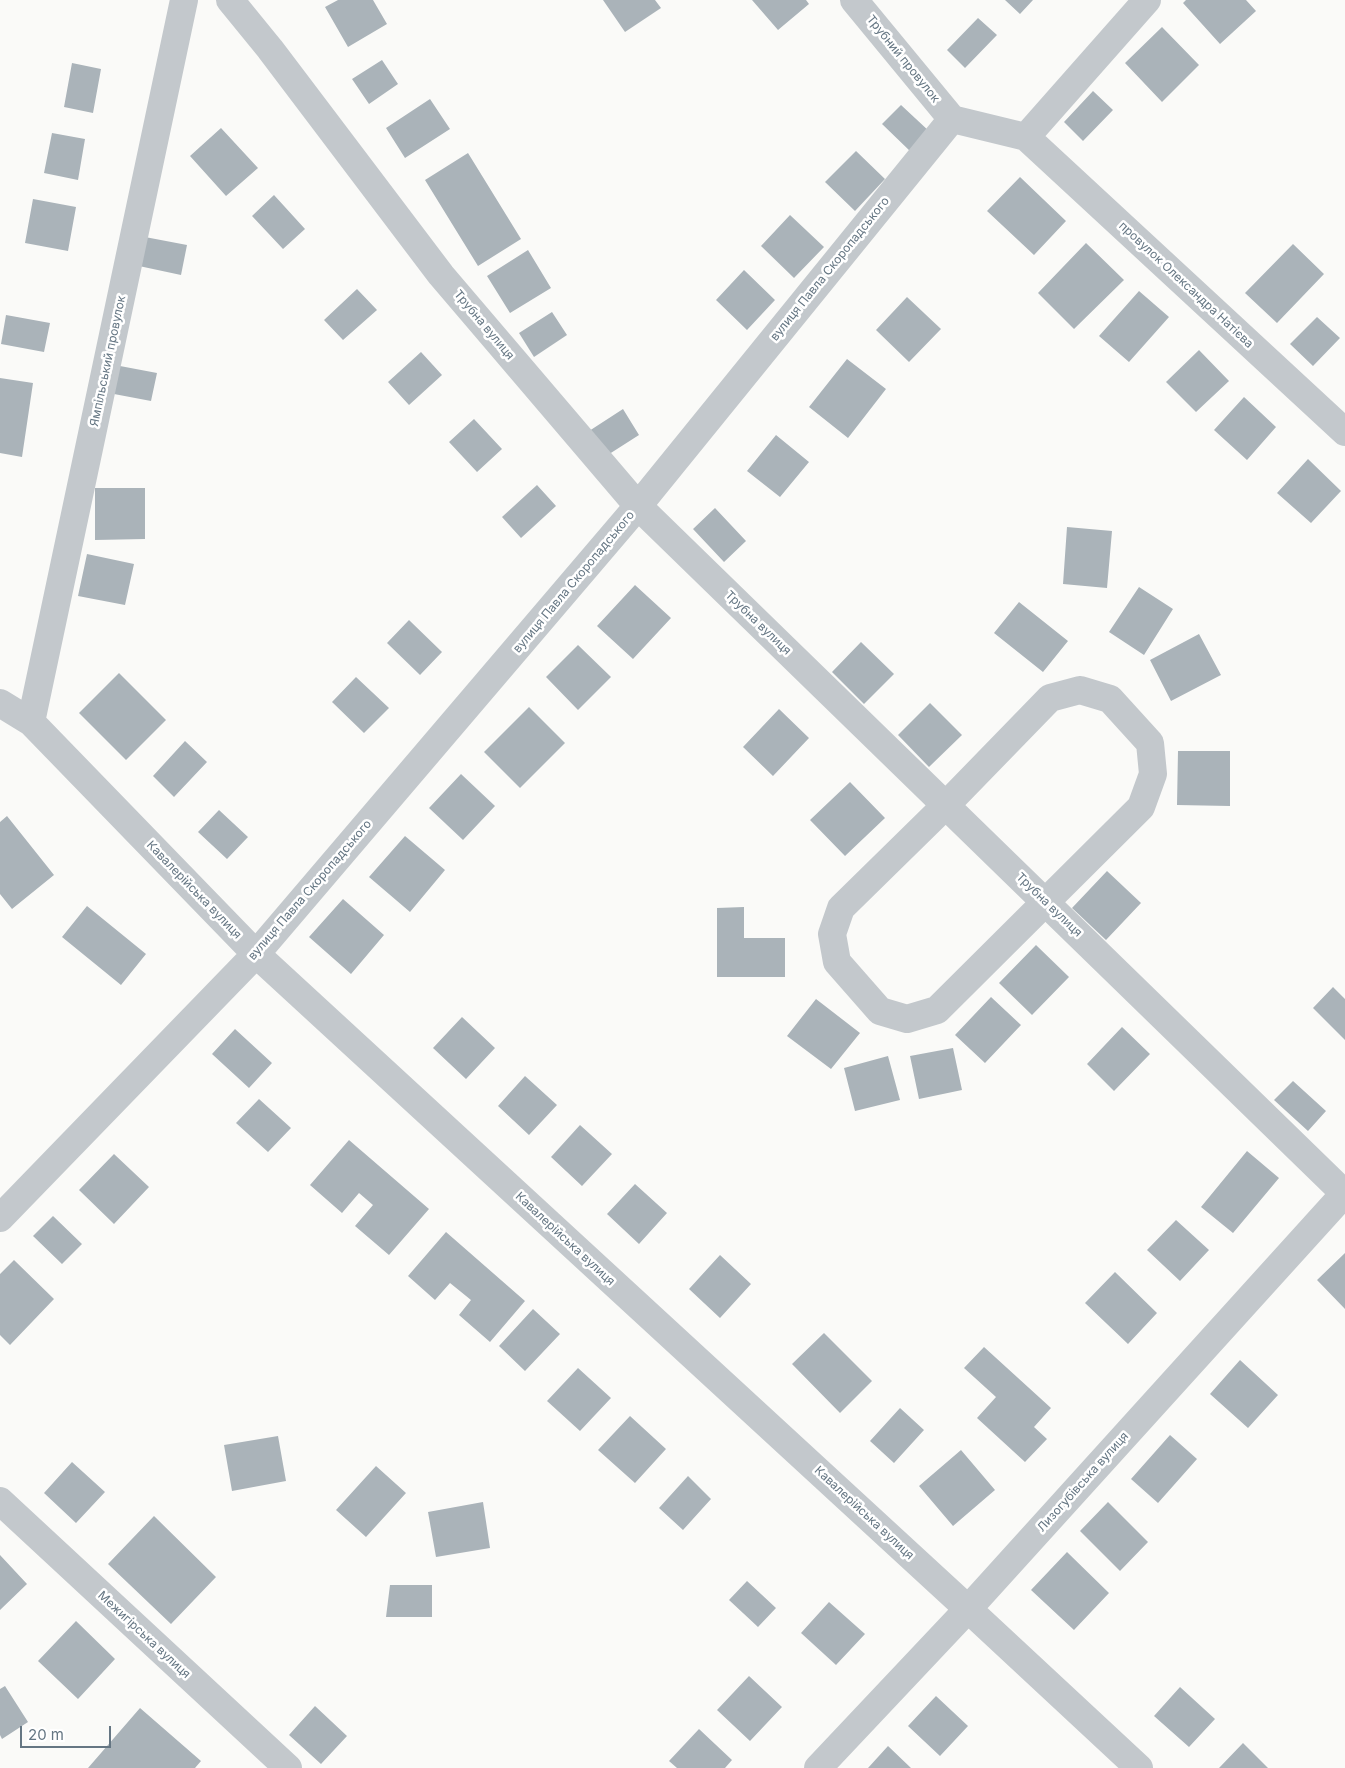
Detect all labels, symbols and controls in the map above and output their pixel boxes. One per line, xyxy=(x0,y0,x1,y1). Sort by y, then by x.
street label: Трубний провулок xyxy=(863,13,943,105)
street label: вулиця Павла Скоропадського xyxy=(767,194,893,344)
street label: провулок Олександра Натієва xyxy=(1116,219,1256,351)
street label: Трубна вулиця xyxy=(451,287,517,363)
street label: Ямпільський провулок xyxy=(87,294,129,428)
street label: вулиця Павла Скоропадського xyxy=(510,508,638,656)
street label: Трубна вулиця xyxy=(722,588,794,658)
street label: вулиця Павла Скоропадського xyxy=(245,817,375,963)
street label: Кавалерійська вулиця xyxy=(143,838,245,942)
street label: Трубна вулиця xyxy=(1013,870,1085,940)
street label: Кавалерійська вулиця xyxy=(512,1189,618,1289)
street label: Лизогубівська вулиця xyxy=(1034,1429,1132,1535)
street label: Кавалерійська вулиця xyxy=(811,1463,917,1563)
street label: Межигірська вулиця xyxy=(95,1588,193,1682)
scale bar xyxy=(22,1716,114,1748)
text: 20 m xyxy=(28,1725,64,1744)

